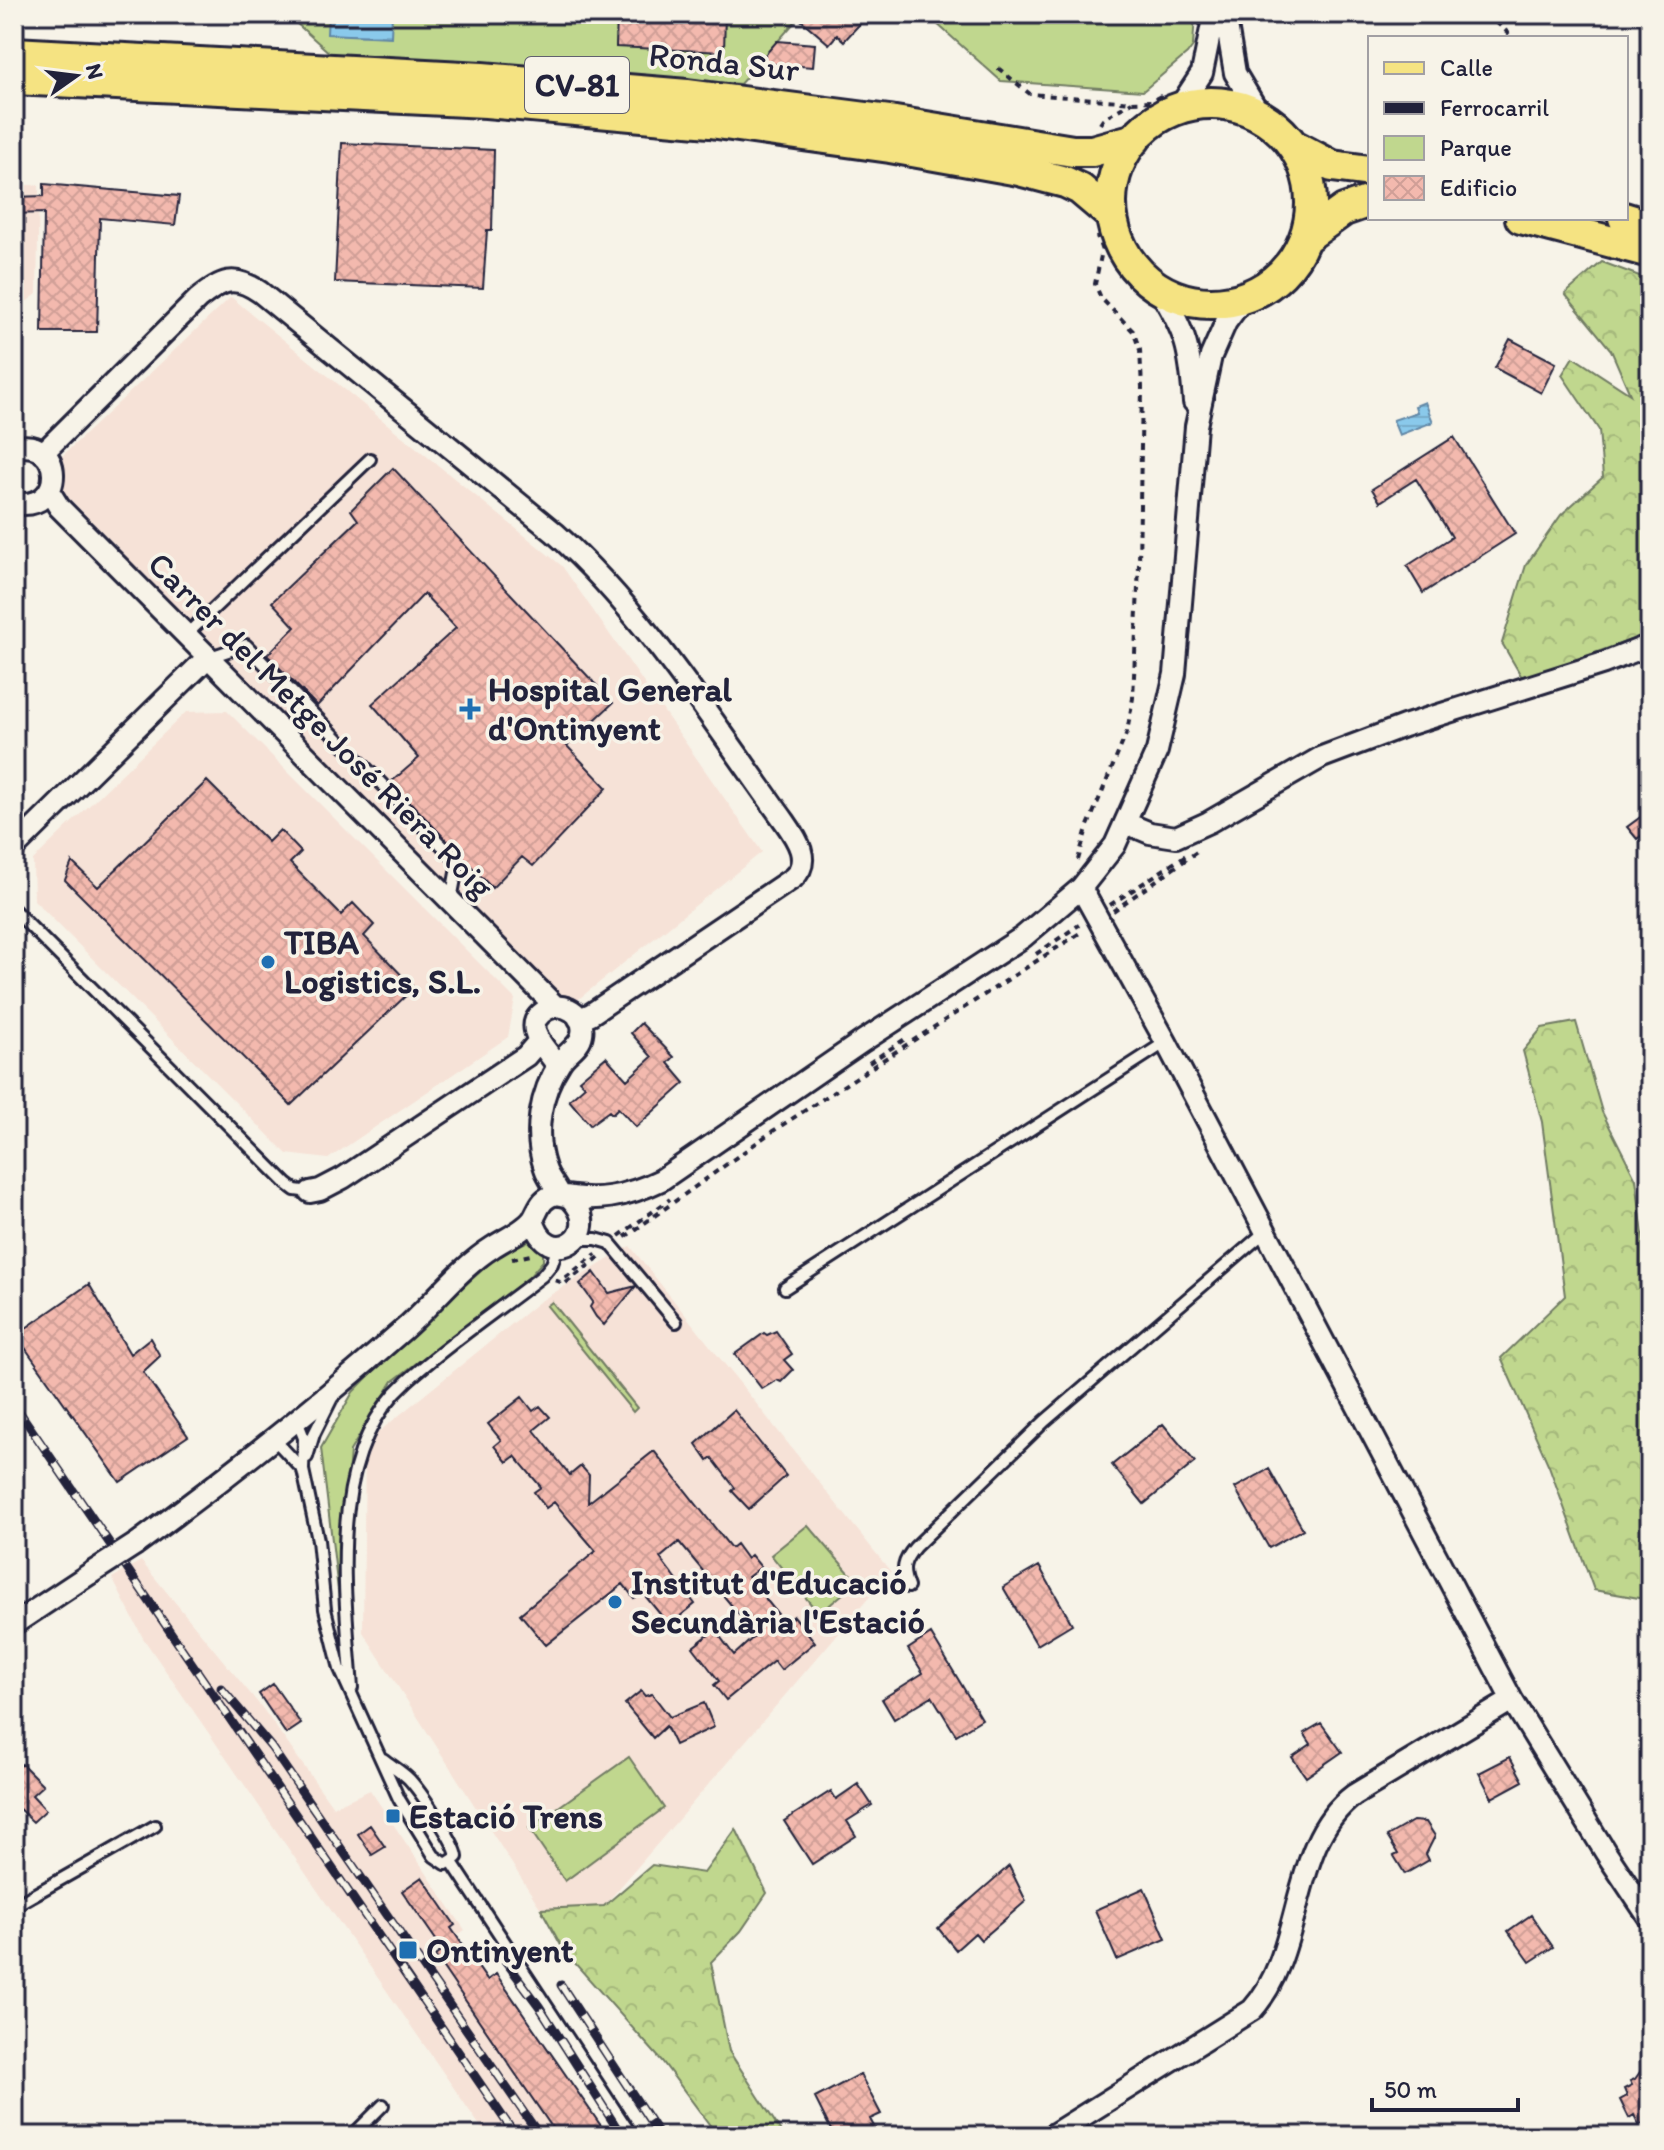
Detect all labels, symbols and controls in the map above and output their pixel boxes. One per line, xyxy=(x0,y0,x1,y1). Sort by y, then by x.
street label: Ronda Sur xyxy=(647,34,802,90)
north arrow xyxy=(36,36,116,116)
legend xyxy=(1368,36,1628,220)
text: Calle xyxy=(1440,53,1493,82)
road number: CV-81 xyxy=(525,57,629,113)
text: N xyxy=(80,61,110,82)
text: Ferrocarril xyxy=(1440,93,1549,122)
text: Parque xyxy=(1440,133,1512,162)
text: Edificio xyxy=(1440,173,1517,202)
street label: Carrer del Metge José Riera Roig xyxy=(139,543,503,907)
place label: Hospital General d'Ontinyent xyxy=(488,669,732,749)
marker: Hospital General d'Ontinyent xyxy=(459,698,481,720)
place label: TIBA Logistics, S.L. xyxy=(283,922,481,1002)
marker: TIBA Logistics, S.L. xyxy=(259,953,277,971)
place label: Institut d'Educació Secundària l'Estació xyxy=(631,1562,925,1642)
marker: Institut d'Educació Secundària l'Estació xyxy=(606,1593,624,1611)
place label: Estació Trens xyxy=(409,1796,603,1837)
marker: Estació Trens xyxy=(384,1807,402,1825)
place label: Ontinyent xyxy=(426,1930,574,1971)
marker: Ontinyent xyxy=(397,1939,419,1961)
scale bar xyxy=(1372,2062,1518,2112)
text: 50 m xyxy=(1384,2075,1437,2104)

